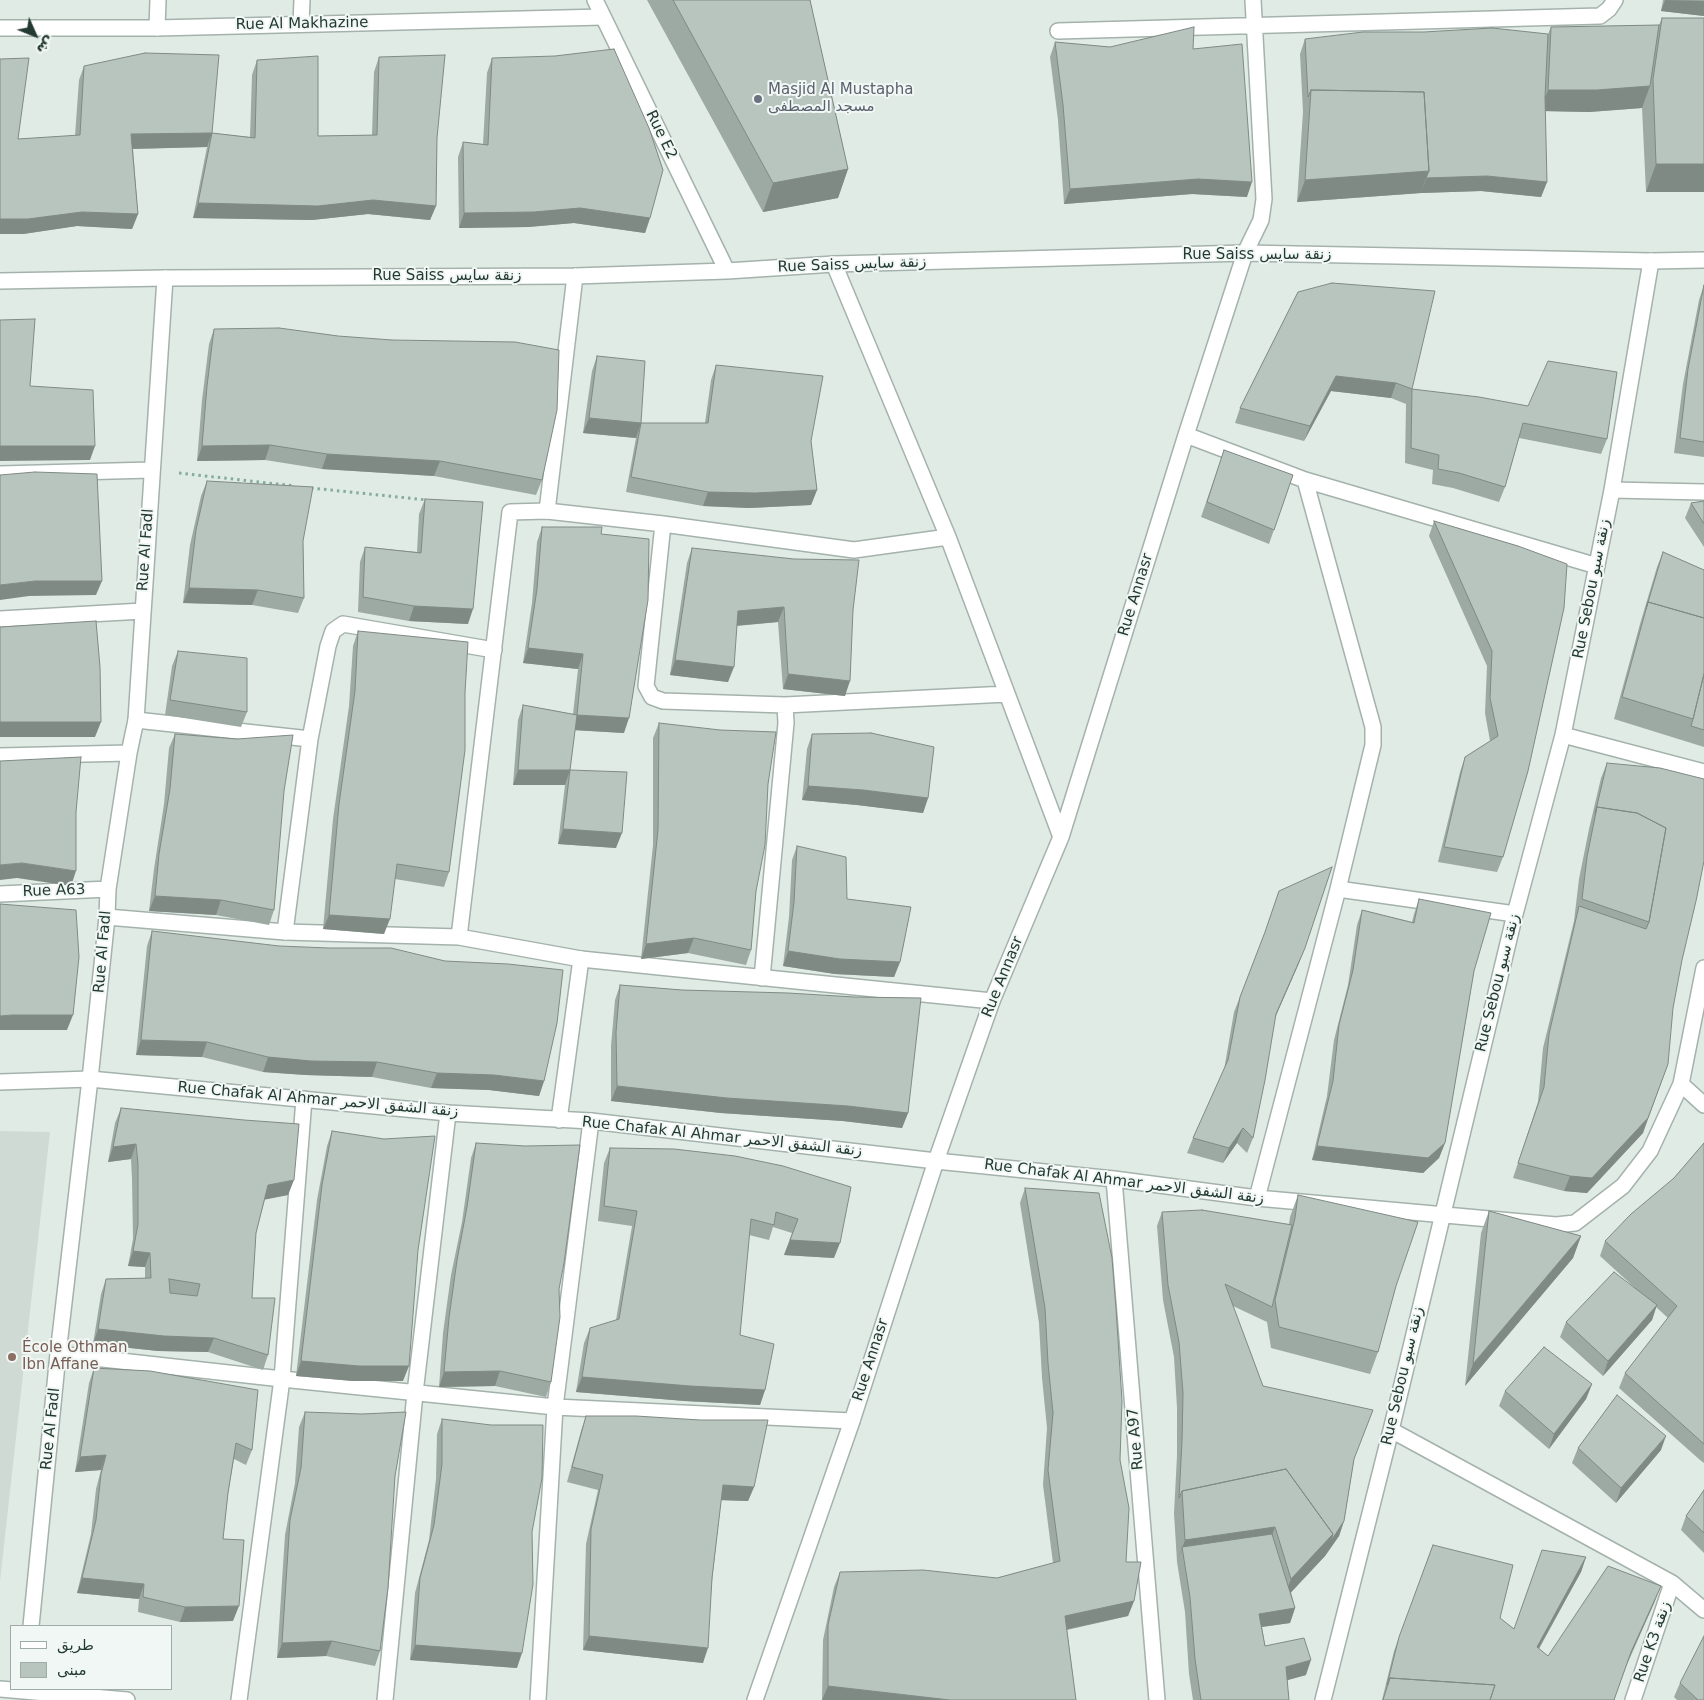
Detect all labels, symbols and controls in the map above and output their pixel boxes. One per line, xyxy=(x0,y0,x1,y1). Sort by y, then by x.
north arrow xyxy=(10,10,60,60)
street label: Rue Al Makhazine xyxy=(235,14,369,34)
text: ش xyxy=(33,33,58,58)
place label: Masjid Al Mustapha مسجد المصطفى xyxy=(768,81,913,116)
marker: Masjid Al Mustapha مسجد المصطفى xyxy=(752,93,764,105)
street label: Rue E2 xyxy=(641,108,681,162)
street label: Rue Saiss زنقة سايس xyxy=(1183,246,1331,264)
street label: Rue Saiss زنقة سايس xyxy=(777,253,927,277)
street label: Rue Saiss زنقة سايس xyxy=(373,267,521,285)
street label: Rue Al Fadl xyxy=(134,508,158,592)
street label: Rue Sebou زنقة سبو xyxy=(1570,518,1614,660)
street label: Rue Annasr xyxy=(1115,551,1157,639)
street label: Rue A63 xyxy=(22,881,86,901)
street label: Rue Al Fadl xyxy=(90,910,116,994)
street label: Rue Sebou زنقة سبو xyxy=(1472,912,1524,1054)
street label: Rue Annasr xyxy=(979,934,1027,1020)
street label: Rue Chafak Al Ahmar زنقة الشفق الاحمر xyxy=(177,1079,459,1121)
street label: Rue Chafak Al Ahmar زنقة الشفق الاحمر xyxy=(581,1113,863,1161)
street label: Rue Chafak Al Ahmar زنقة الشفق الاحمر xyxy=(983,1156,1265,1208)
street label: Rue Sebou زنقة سبو xyxy=(1378,1305,1428,1447)
street label: Rue Annasr xyxy=(849,1316,893,1404)
place label: École Othman Ibn Affane xyxy=(22,1339,128,1374)
marker: École Othman Ibn Affane xyxy=(6,1351,18,1363)
street label: Rue Al Fadl xyxy=(38,1387,64,1471)
street label: Rue A97 xyxy=(1124,1407,1148,1471)
street label: Rue K3 زنقة xyxy=(1631,1599,1675,1685)
legend xyxy=(10,1625,172,1690)
text: طريق xyxy=(57,1636,94,1654)
text: مبنى xyxy=(57,1661,87,1679)

